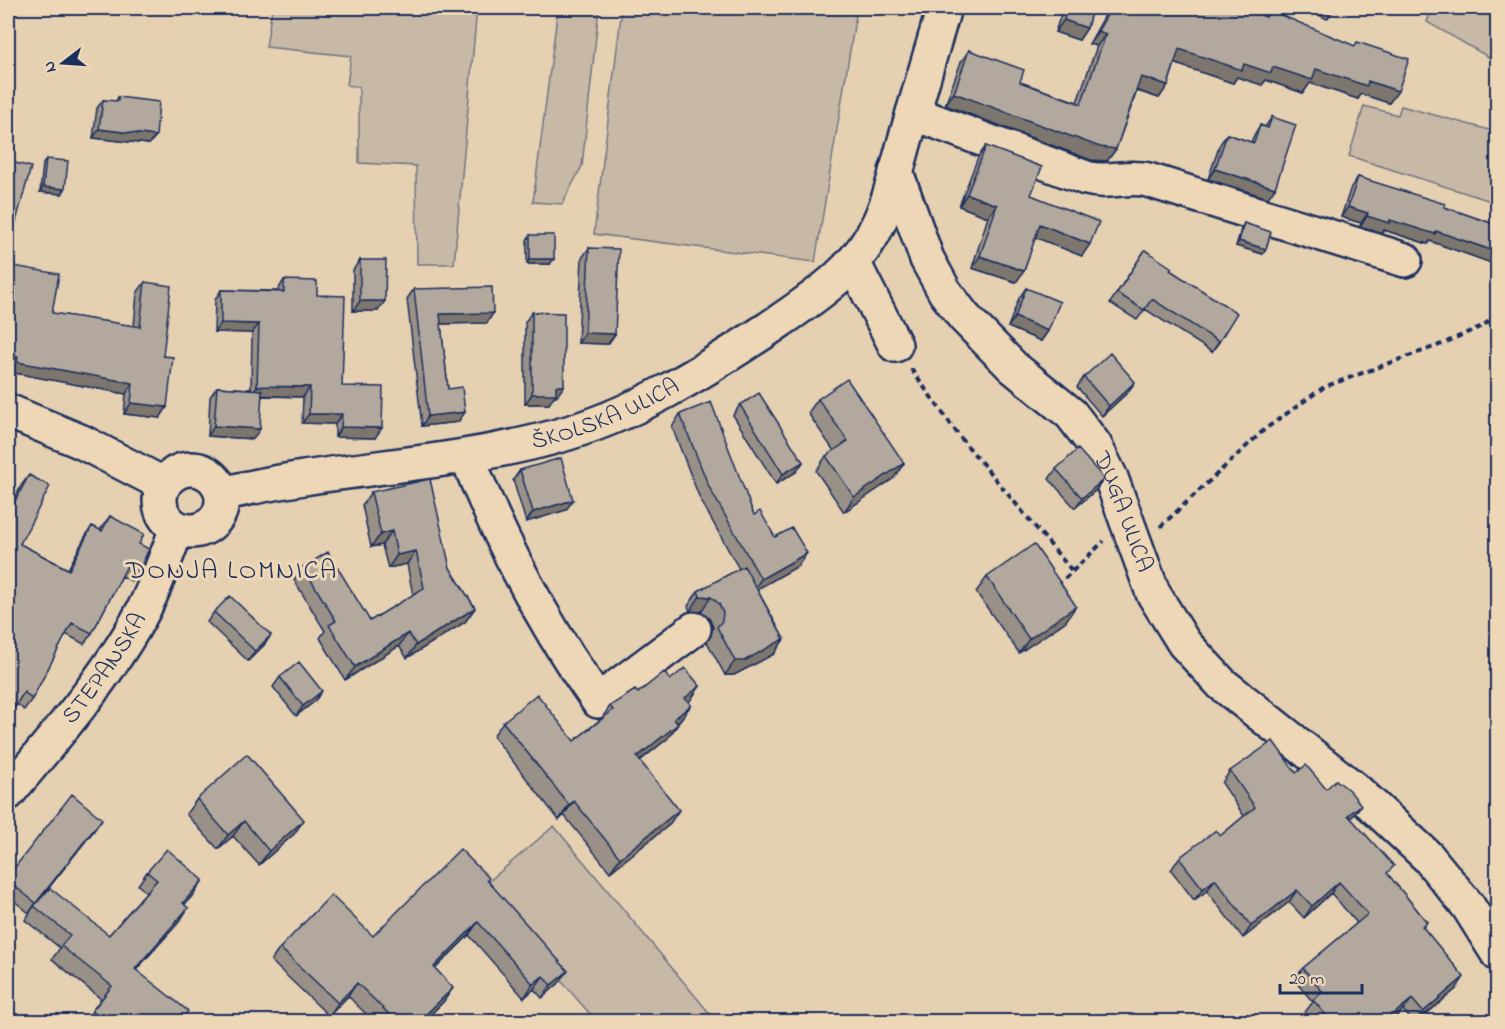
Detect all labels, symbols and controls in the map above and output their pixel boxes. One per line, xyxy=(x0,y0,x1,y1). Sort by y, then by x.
north arrow xyxy=(33,33,93,93)
text: N xyxy=(37,58,64,75)
street label: ŠKOLSKA ULICA xyxy=(528,370,686,460)
street label: DUGA ULICA xyxy=(1083,445,1162,577)
district label: DONJA LOMNICA xyxy=(125,552,338,591)
street label: STEPANSKA xyxy=(54,606,156,732)
scale bar xyxy=(1280,957,1362,995)
text: 20 m xyxy=(1289,967,1324,993)

